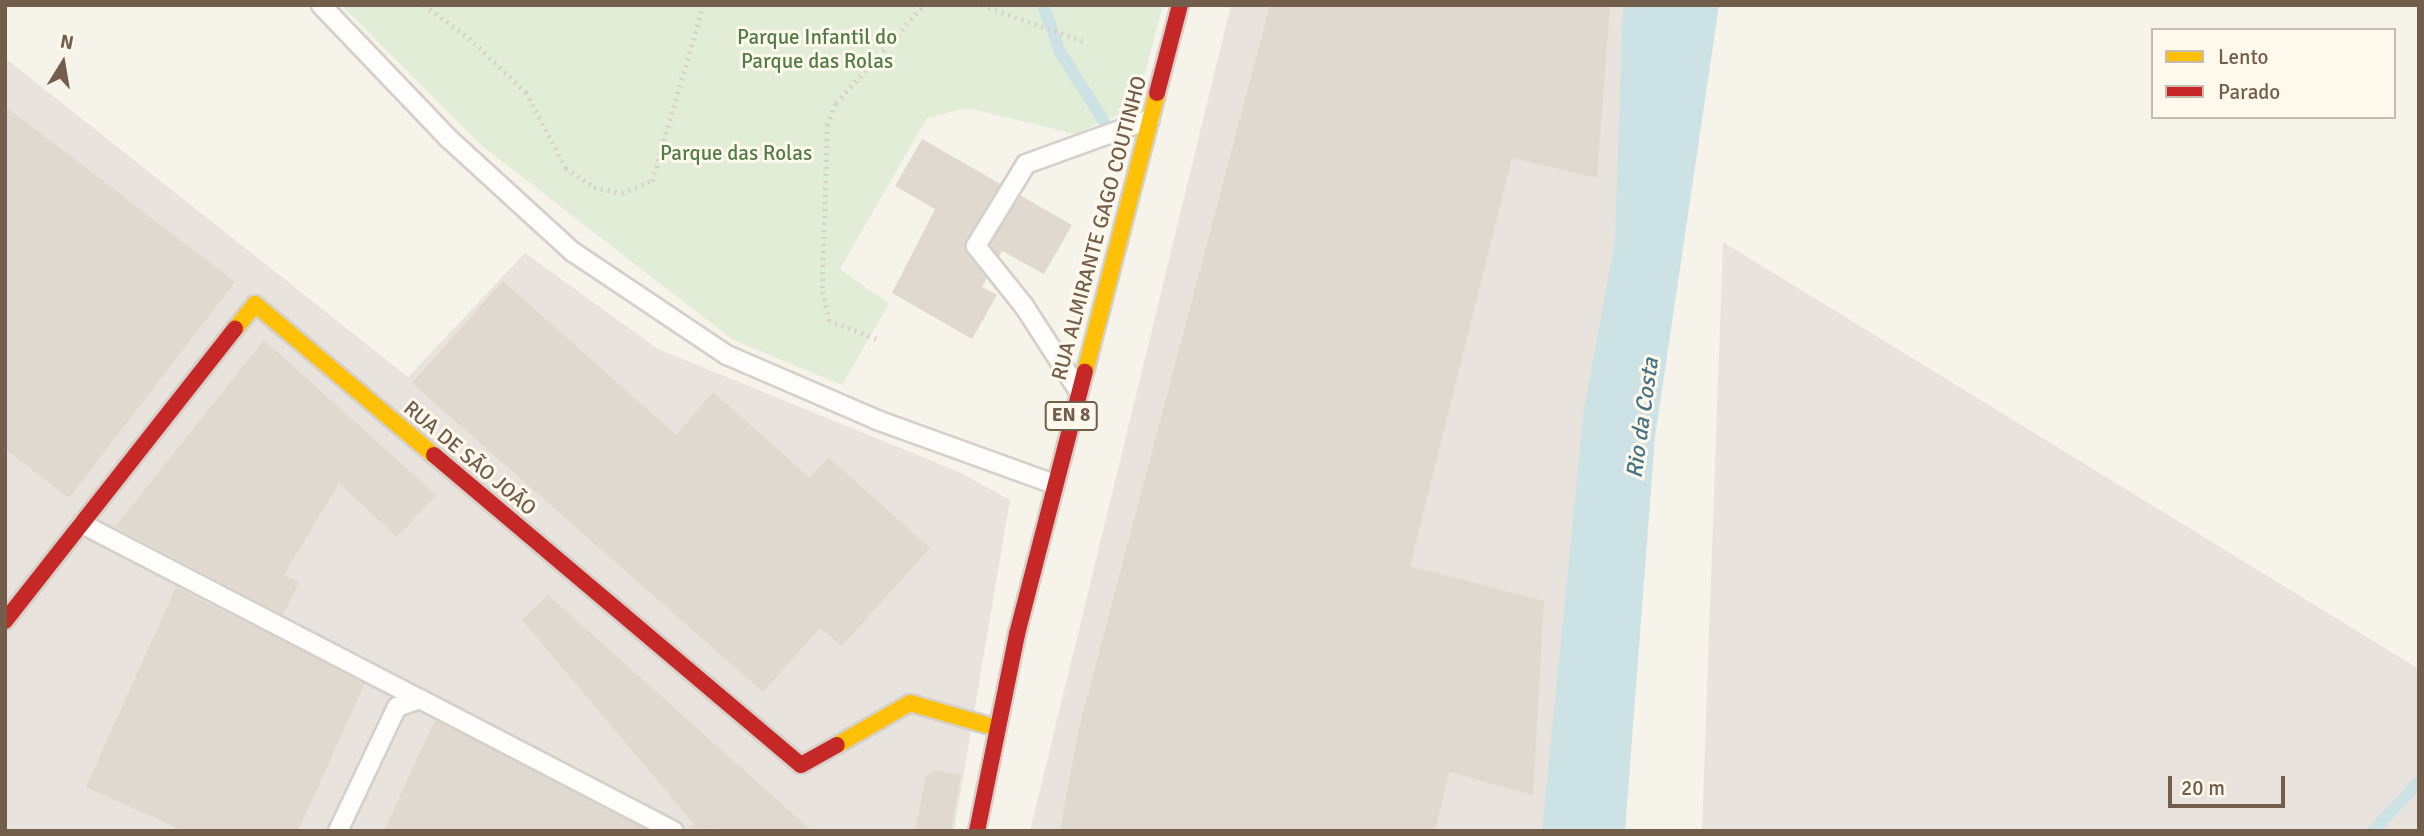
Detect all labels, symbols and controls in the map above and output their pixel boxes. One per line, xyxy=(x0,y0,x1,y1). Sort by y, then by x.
park label: Parque Infantil do Parque das Rolas xyxy=(737,24,897,74)
north arrow xyxy=(28,28,98,98)
legend xyxy=(2151,28,2396,119)
text: N xyxy=(58,29,76,55)
text: Lento xyxy=(2218,44,2268,70)
street label: RUA ALMIRANTE GAGO COUTINHO xyxy=(1046,73,1152,383)
text: Parado xyxy=(2218,79,2280,105)
park label: Parque das Rolas xyxy=(660,140,812,166)
water label: Rio da Costa xyxy=(1621,356,1665,480)
street label: RUA DE SÃO JOÃO xyxy=(399,395,541,521)
road number: EN 8 xyxy=(1043,400,1099,432)
scale bar xyxy=(2172,762,2289,806)
text: 20 m xyxy=(2181,775,2225,801)

